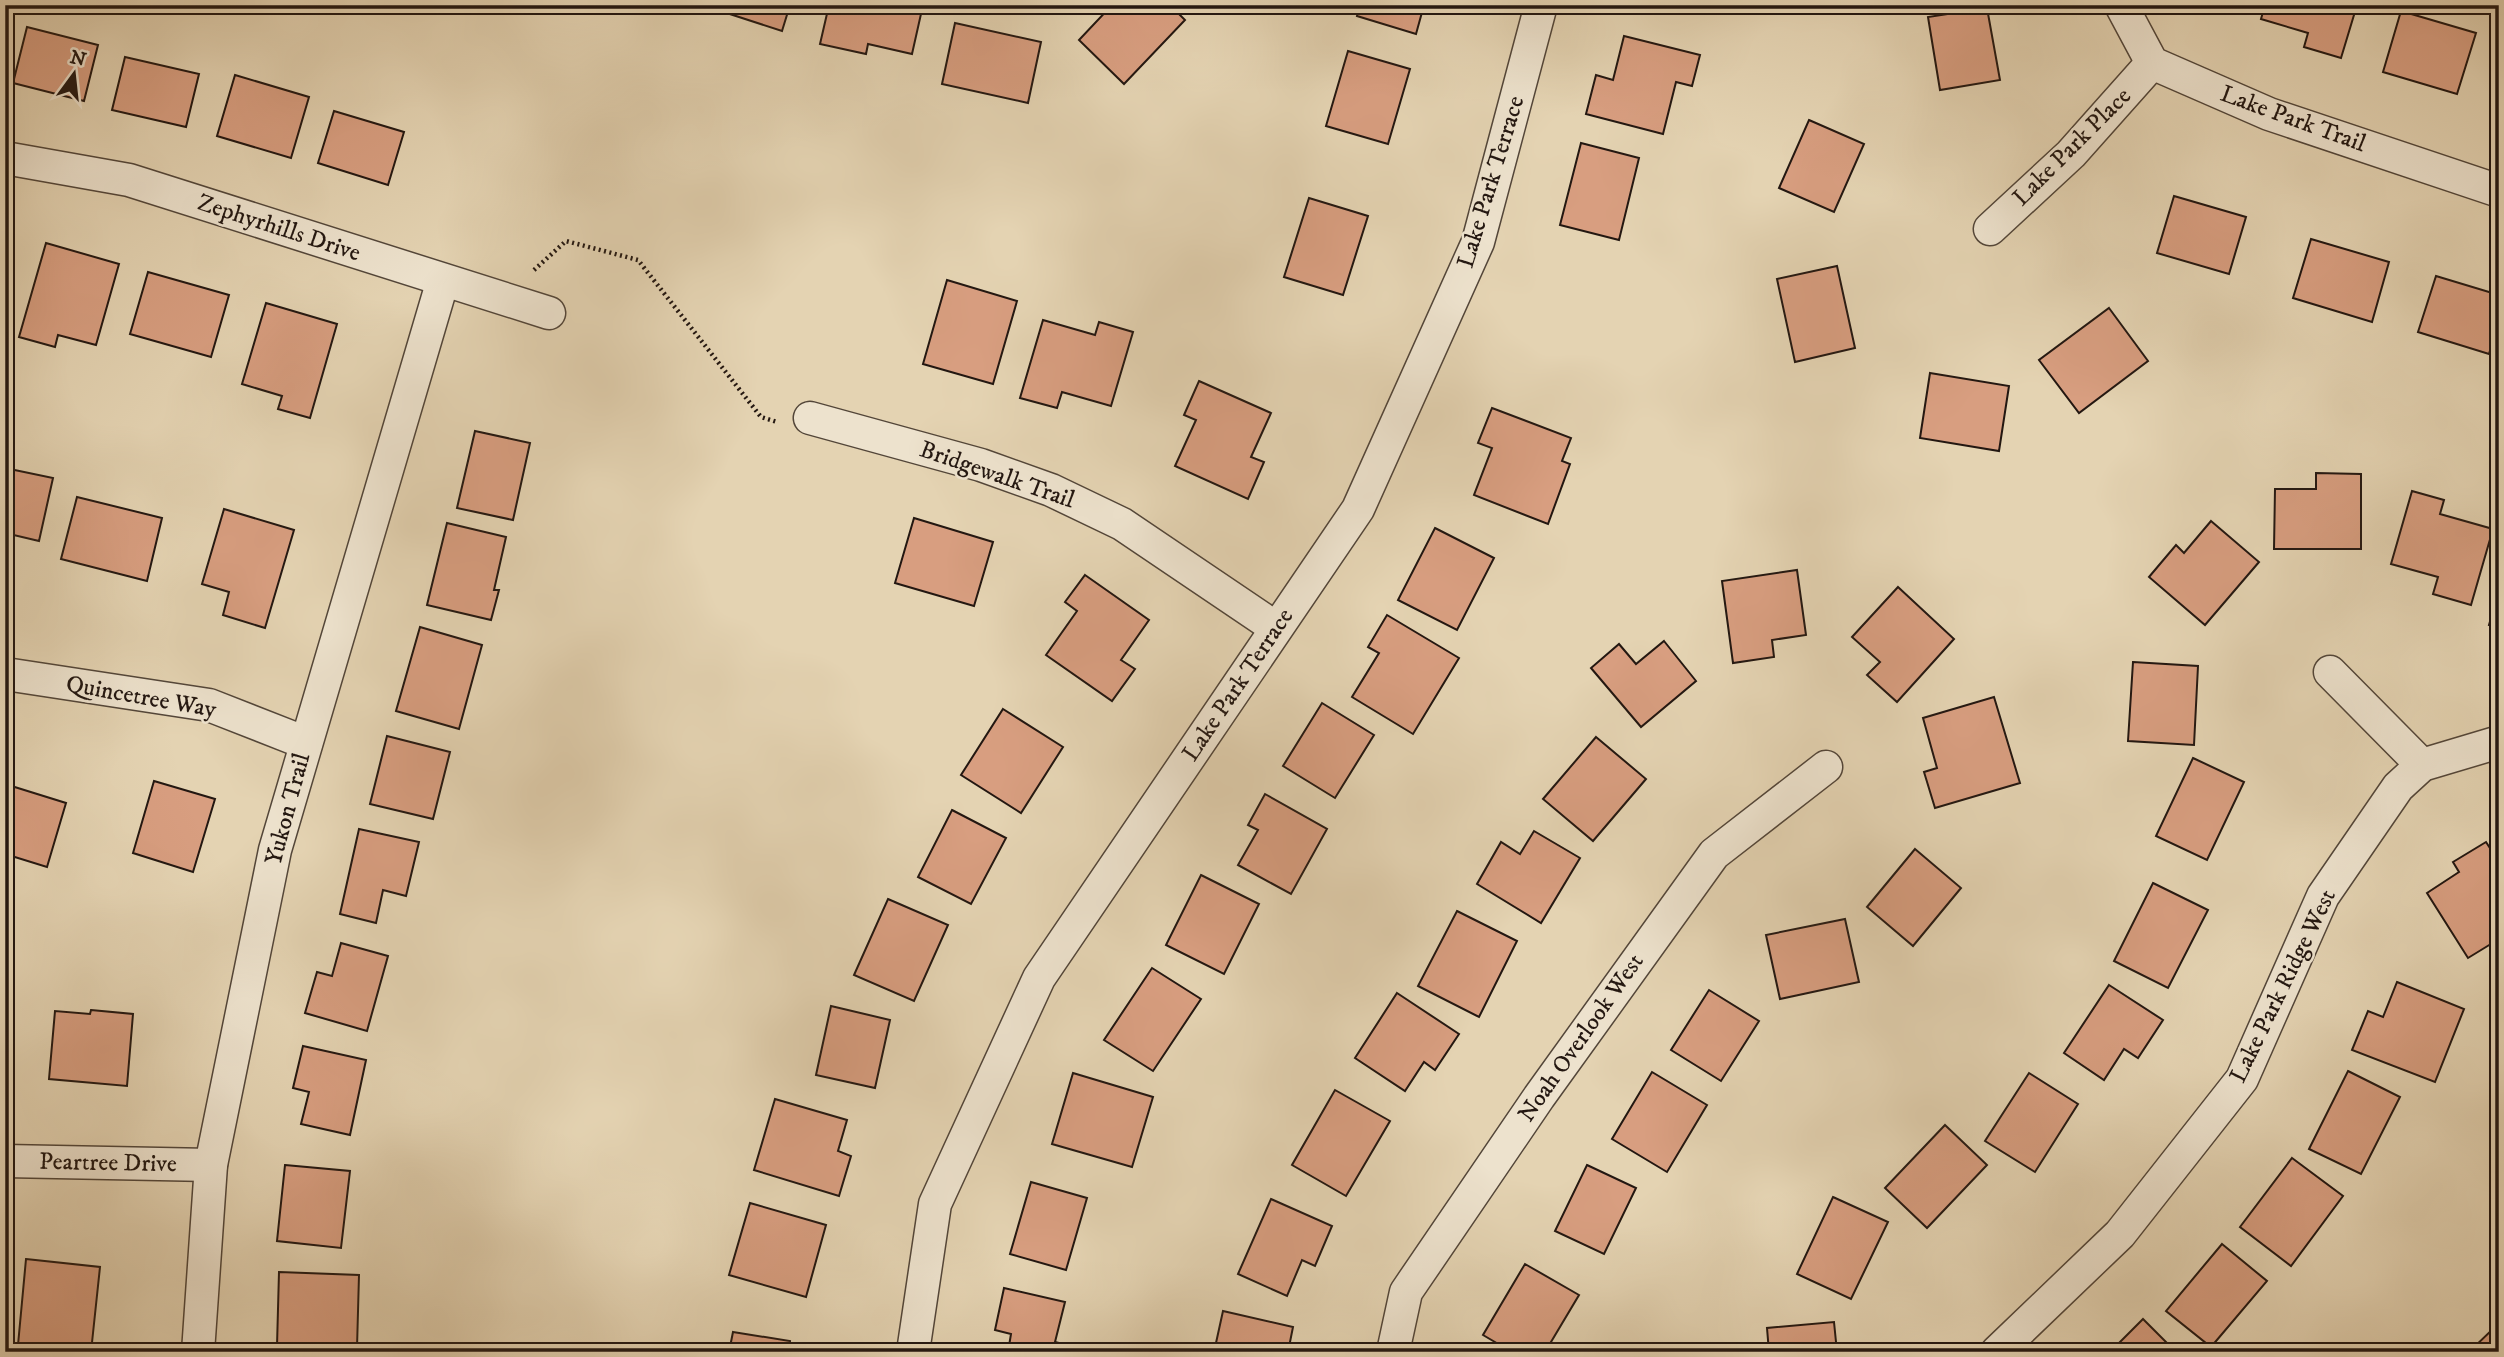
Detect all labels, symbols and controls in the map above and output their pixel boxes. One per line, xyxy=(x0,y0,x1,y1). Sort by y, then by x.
north arrow xyxy=(38,38,108,108)
text: N xyxy=(67,46,89,72)
street label: Lake Park Trail xyxy=(2216,79,2371,159)
street label: Lake Park Place xyxy=(2006,81,2138,213)
street label: Lake Park Terrace xyxy=(1451,92,1531,272)
street label: Zephyrhills Drive xyxy=(194,188,364,269)
street label: Bridgewalk Trail xyxy=(916,434,1079,516)
street label: Lake Park Terrace xyxy=(1176,603,1300,767)
street label: Quincetree Way xyxy=(64,669,219,725)
street label: Yukon Trail xyxy=(259,749,318,868)
street label: Lake Park Ridge West xyxy=(2223,884,2343,1088)
street label: Noah Overlook West xyxy=(1512,948,1651,1128)
street label: Peartree Drive xyxy=(39,1147,177,1179)

